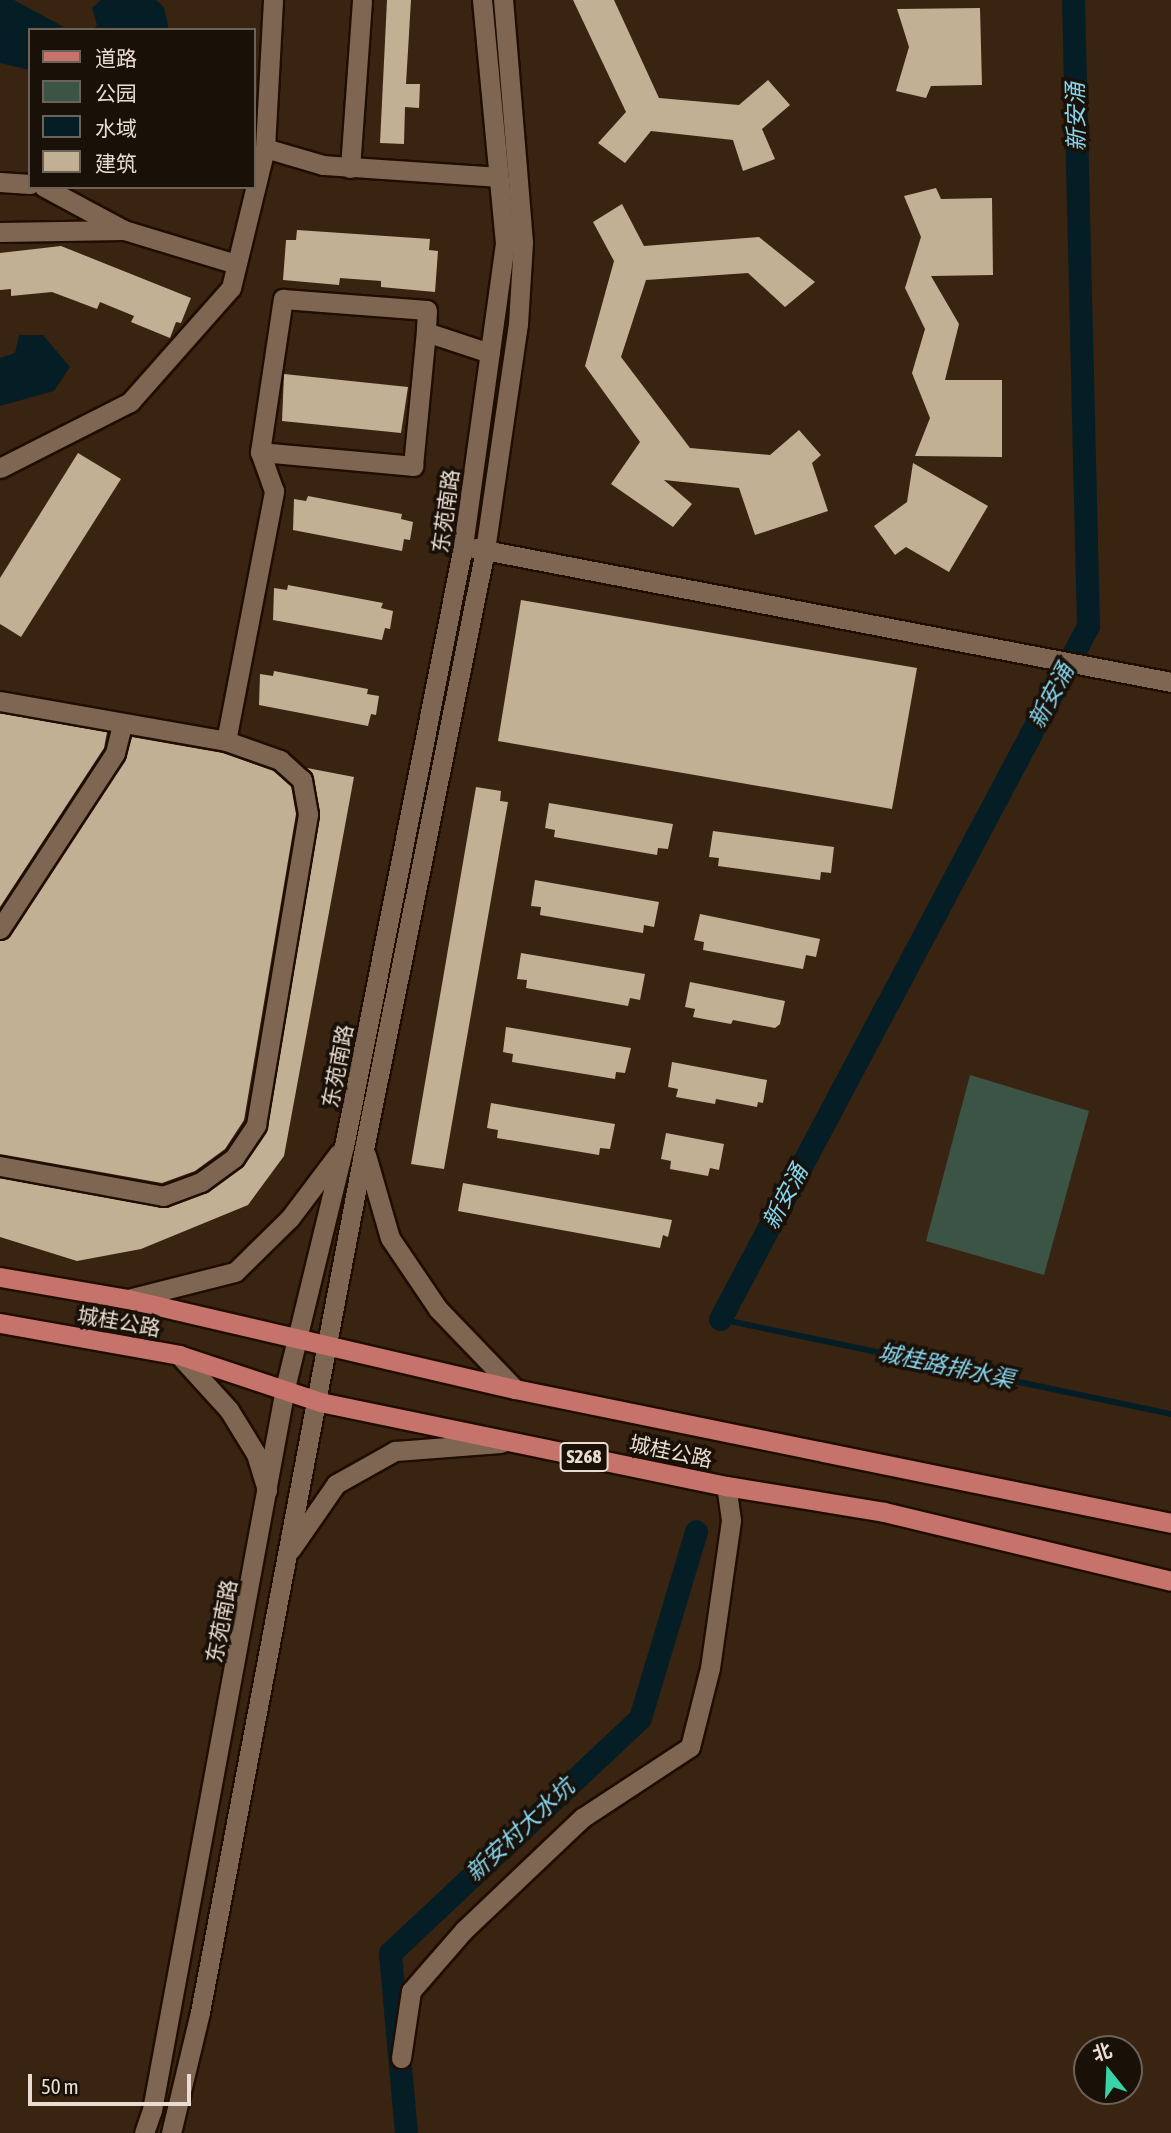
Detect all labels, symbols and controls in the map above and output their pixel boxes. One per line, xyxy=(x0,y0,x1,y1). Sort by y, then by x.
legend xyxy=(28,28,256,189)
text: 道路 xyxy=(95,46,137,70)
text: 公园 xyxy=(95,81,137,105)
water label: 新安涌 xyxy=(1062,82,1090,152)
text: 水域 xyxy=(95,116,137,140)
text: 建筑 xyxy=(95,151,137,175)
street label: 东苑南路 xyxy=(427,468,463,554)
water label: 新安涌 xyxy=(1023,659,1079,733)
street label: 东苑南路 xyxy=(317,1022,357,1110)
water label: 新安涌 xyxy=(757,1160,813,1234)
street label: 城桂公路 xyxy=(75,1301,163,1341)
water label: 城桂路排水渠 xyxy=(876,1338,1016,1394)
street label: 城桂公路 xyxy=(627,1430,715,1472)
road number: S268 xyxy=(560,1442,608,1472)
street label: 东苑南路 xyxy=(201,1577,241,1665)
water label: 新安村大水坑 xyxy=(460,1773,580,1887)
north arrow xyxy=(1073,2035,1143,2105)
text: 北 xyxy=(1090,2039,1115,2065)
scale bar xyxy=(32,2060,194,2104)
text: 50 m xyxy=(41,2074,79,2098)

